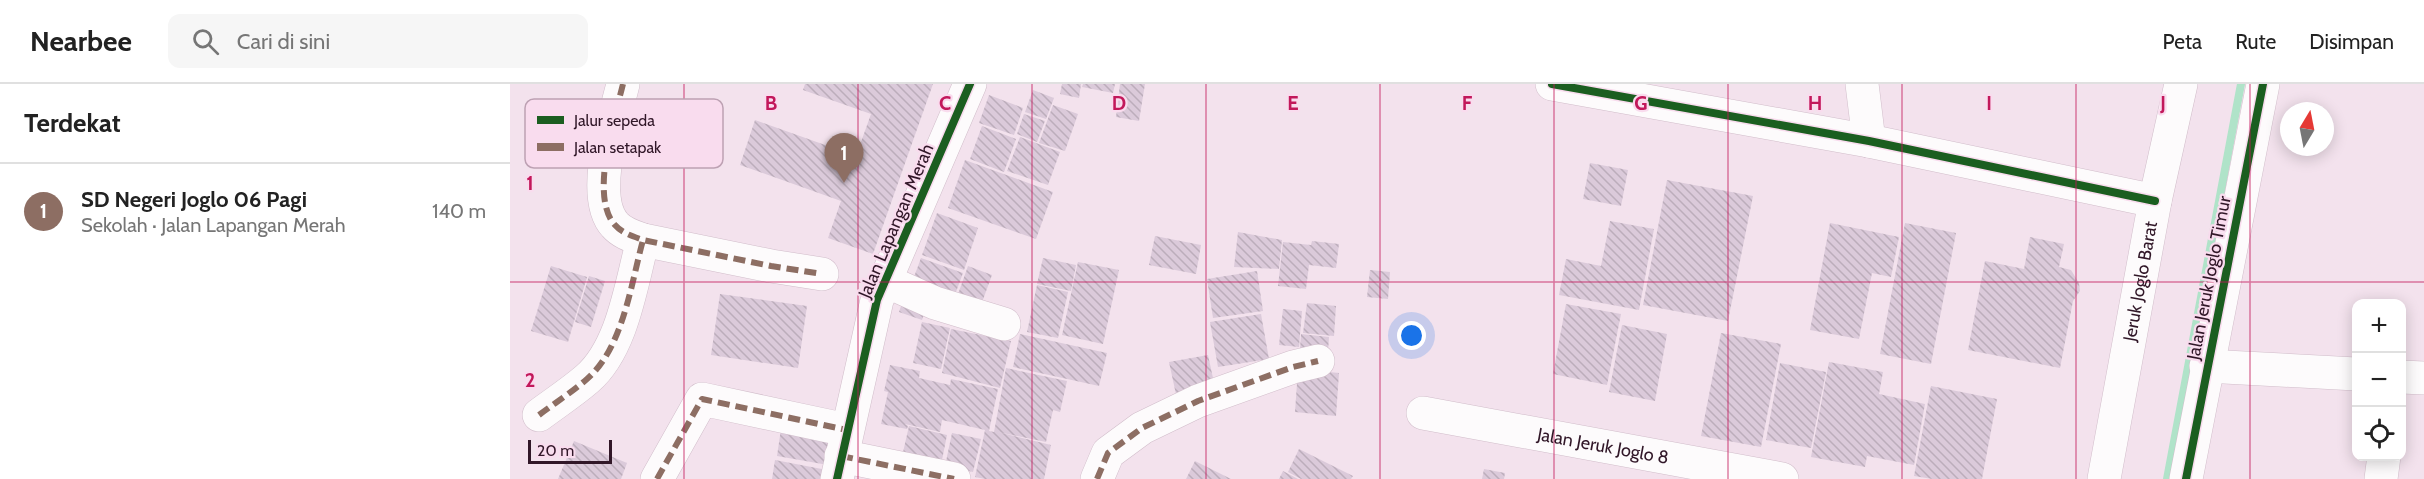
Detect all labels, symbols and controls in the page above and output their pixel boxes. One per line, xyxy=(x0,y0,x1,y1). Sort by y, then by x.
search box xyxy=(168,14,588,68)
text: Nearbee xyxy=(30,24,132,58)
icon: search xyxy=(189,25,222,58)
text: Cari di sini xyxy=(237,28,330,55)
text: Peta xyxy=(2163,29,2202,54)
text: Rute xyxy=(2235,29,2276,54)
text: Disimpan xyxy=(2309,29,2394,54)
text: B xyxy=(765,91,777,115)
text: C xyxy=(939,91,951,115)
text: D xyxy=(1112,91,1126,115)
text: E xyxy=(1287,91,1299,115)
text: F xyxy=(1462,91,1473,115)
text: G xyxy=(1634,91,1648,115)
text: H xyxy=(1808,91,1822,115)
text: I xyxy=(1986,91,1992,115)
text: J xyxy=(2159,91,2166,115)
legend xyxy=(525,99,723,168)
north arrow xyxy=(2280,102,2334,156)
text: Terdekat xyxy=(24,107,121,139)
text: Jalur sepeda xyxy=(573,111,655,130)
pin: 1 xyxy=(824,134,864,183)
text: Jalan setapak xyxy=(573,138,662,157)
street label: Jalan Lapangan Merah xyxy=(853,140,939,302)
text: 1 xyxy=(526,171,534,195)
text: SD Negeri Joglo 06 Pagi xyxy=(81,186,307,213)
street label: Jalan Jeruk Joglo Timur xyxy=(2182,194,2236,363)
text: 1 xyxy=(40,199,47,223)
text: 140 m xyxy=(432,199,486,223)
text: Sekolah · Jalan Lapangan Merah xyxy=(81,213,346,237)
street label: Jeruk Joglo Barat xyxy=(2118,219,2162,344)
map controls xyxy=(2352,299,2406,461)
button: + xyxy=(2352,299,2406,353)
your location xyxy=(1397,321,1426,350)
button: − xyxy=(2352,353,2406,407)
text: 2 xyxy=(525,368,535,392)
button: locate xyxy=(2352,407,2406,461)
street label: Jalan Jeruk Joglo 8 xyxy=(1535,423,1670,469)
scale bar xyxy=(528,437,612,464)
text: 20 m xyxy=(537,441,574,460)

